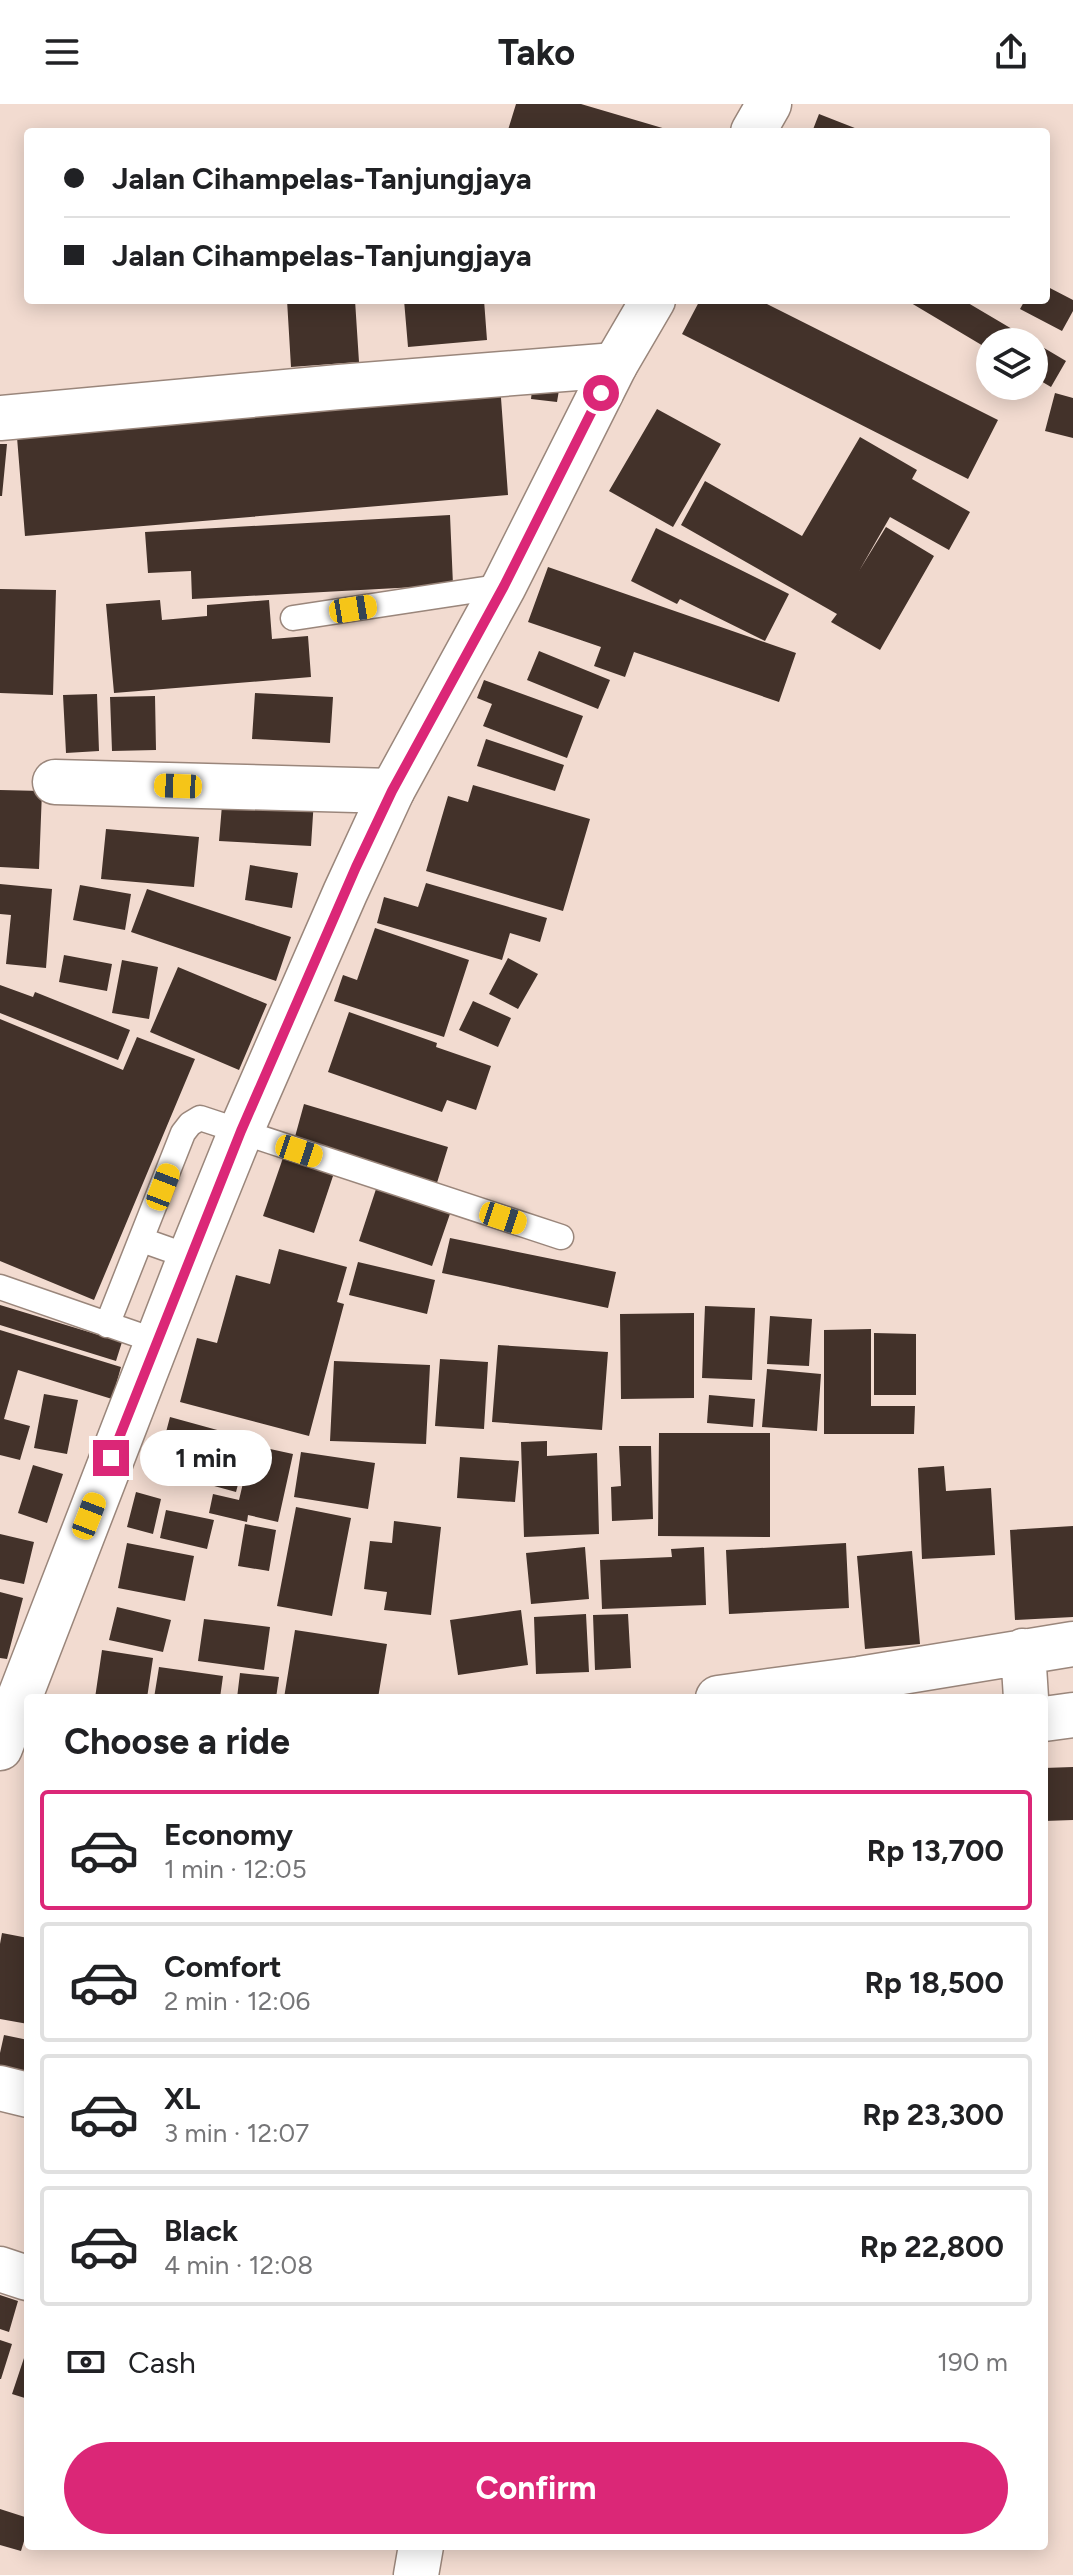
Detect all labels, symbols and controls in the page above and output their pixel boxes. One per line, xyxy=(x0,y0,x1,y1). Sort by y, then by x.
icon: menu xyxy=(40,30,84,74)
icon: share xyxy=(989,30,1033,74)
text: Tako xyxy=(498,31,575,74)
text: Jalan Cihampelas-Tanjungjaya xyxy=(112,160,532,197)
text: Jalan Cihampelas-Tanjungjaya xyxy=(112,237,532,274)
map controls xyxy=(976,328,1048,400)
button: layers xyxy=(976,328,1048,400)
route start xyxy=(583,375,619,411)
car xyxy=(327,593,379,625)
car xyxy=(154,773,202,799)
car xyxy=(272,1132,326,1170)
car xyxy=(143,1160,183,1214)
car xyxy=(476,1199,530,1237)
callout: 1 min xyxy=(139,1430,271,1486)
route end xyxy=(93,1440,129,1476)
text: 1 min xyxy=(175,1442,237,1474)
car xyxy=(69,1489,109,1543)
text: Choose a ride xyxy=(64,1720,290,1763)
icon: car xyxy=(68,1814,140,1886)
text: Economy xyxy=(164,1816,293,1853)
text: Rp 13,700 xyxy=(867,1832,1004,1869)
text: 1 min · 12:05 xyxy=(164,1853,307,1885)
icon: car xyxy=(68,1946,140,2018)
text: Comfort xyxy=(164,1948,282,1985)
text: Rp 18,500 xyxy=(864,1964,1004,2001)
text: 2 min · 12:06 xyxy=(164,1985,310,2017)
icon: car xyxy=(68,2078,140,2150)
text: XL xyxy=(164,2080,200,2117)
text: Rp 23,300 xyxy=(862,2096,1004,2133)
text: 3 min · 12:07 xyxy=(164,2117,309,2149)
icon: car xyxy=(68,2210,140,2282)
text: Black xyxy=(164,2212,238,2249)
text: Rp 22,800 xyxy=(860,2228,1004,2265)
text: 4 min · 12:08 xyxy=(164,2249,313,2281)
icon: cash xyxy=(64,2340,108,2384)
text: Cash xyxy=(128,2344,196,2381)
text: 190 m xyxy=(937,2346,1008,2378)
button: Confirm xyxy=(64,2442,1008,2534)

